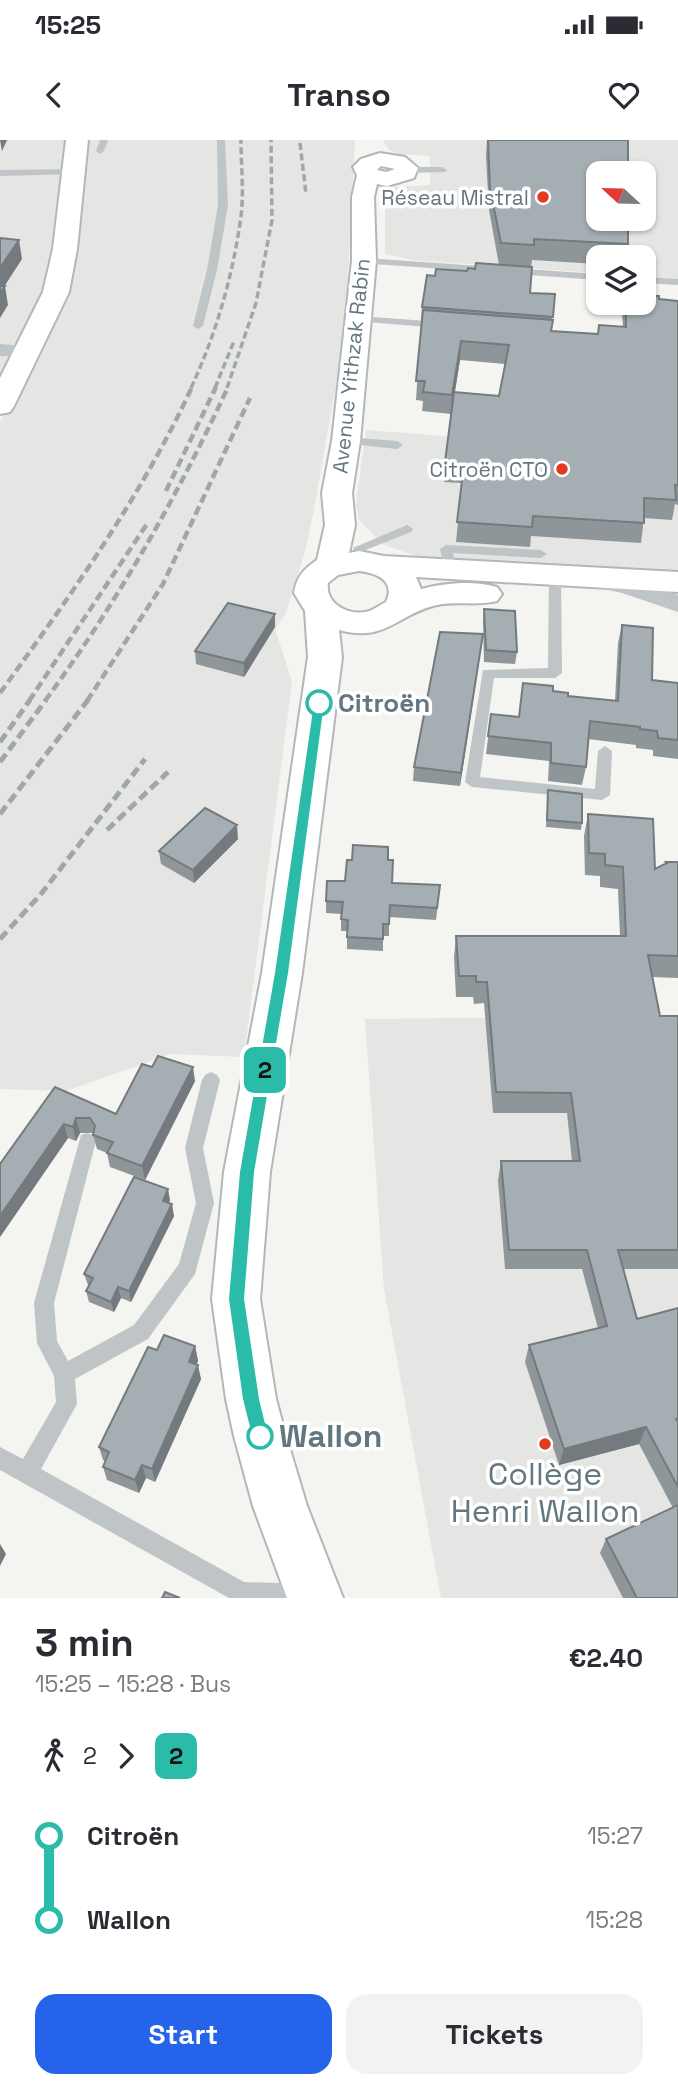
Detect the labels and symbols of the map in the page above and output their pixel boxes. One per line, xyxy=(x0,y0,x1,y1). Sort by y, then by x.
north arrow xyxy=(586,161,656,231)
place label: Réseau Mistral xyxy=(381,184,529,211)
marker: Réseau Mistral xyxy=(535,189,551,205)
street label: Avenue Yithzak Rabin xyxy=(326,257,376,475)
place label: Citroën CTO xyxy=(430,456,548,483)
marker: Citroën CTO xyxy=(554,461,570,477)
place label: Citroën xyxy=(338,686,430,720)
marker: Citroën xyxy=(306,690,332,716)
line badge: 2 xyxy=(242,1047,288,1093)
place label: Wallon xyxy=(279,1416,382,1456)
marker: Wallon xyxy=(247,1423,273,1449)
marker: Collège Henri Wallon xyxy=(537,1436,553,1452)
place label: Collège Henri Wallon xyxy=(451,1454,639,1531)

